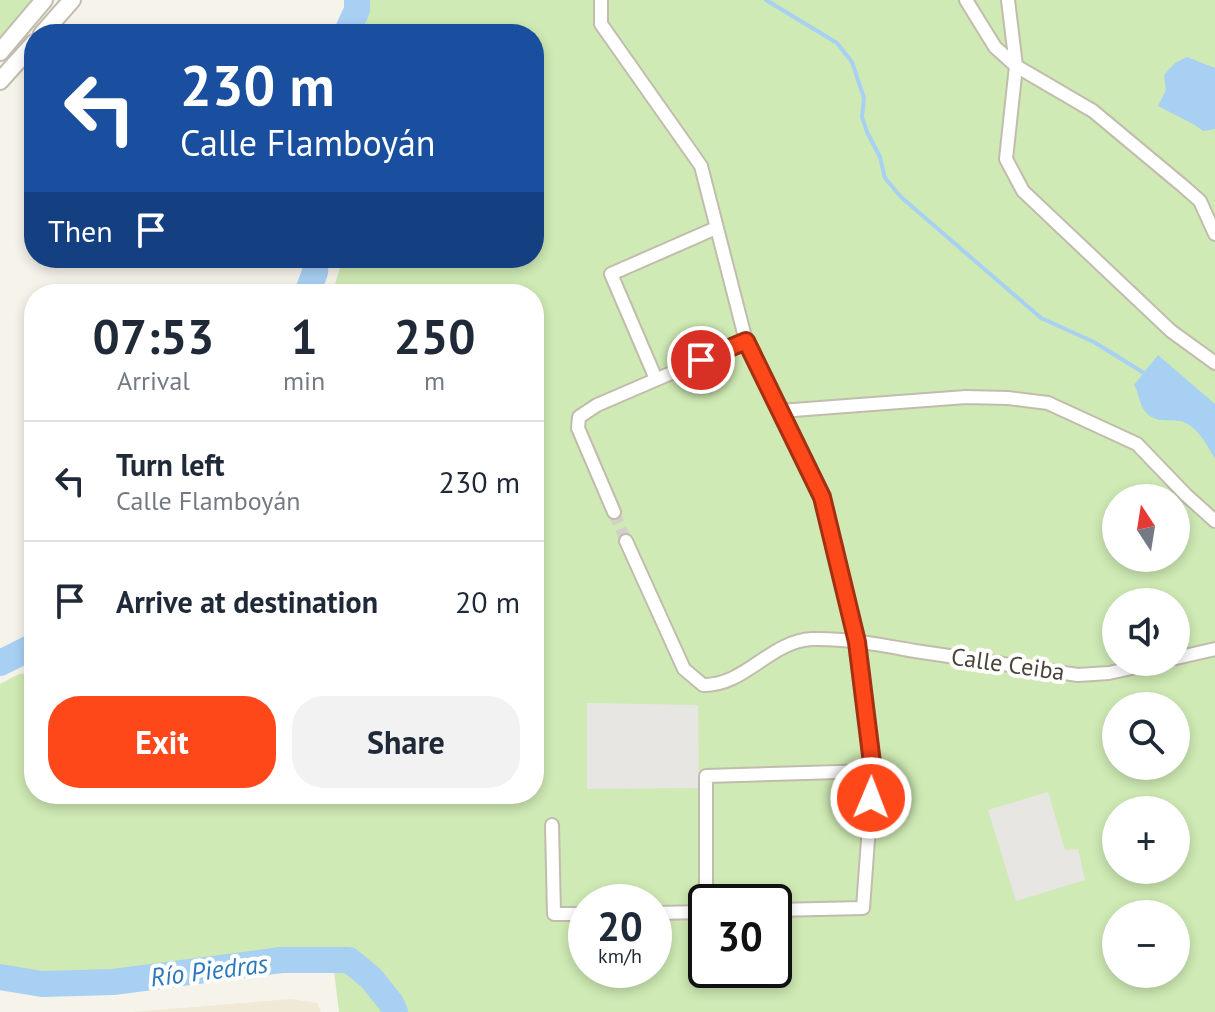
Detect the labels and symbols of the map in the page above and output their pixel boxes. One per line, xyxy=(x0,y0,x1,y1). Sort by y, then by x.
pin xyxy=(667,326,735,394)
north arrow xyxy=(1102,484,1190,572)
street label: Calle Ceiba xyxy=(949,641,1067,687)
position arrow xyxy=(829,756,913,840)
speed limit sign: 30 xyxy=(688,884,792,988)
water label: Río Piedras xyxy=(148,946,270,994)

